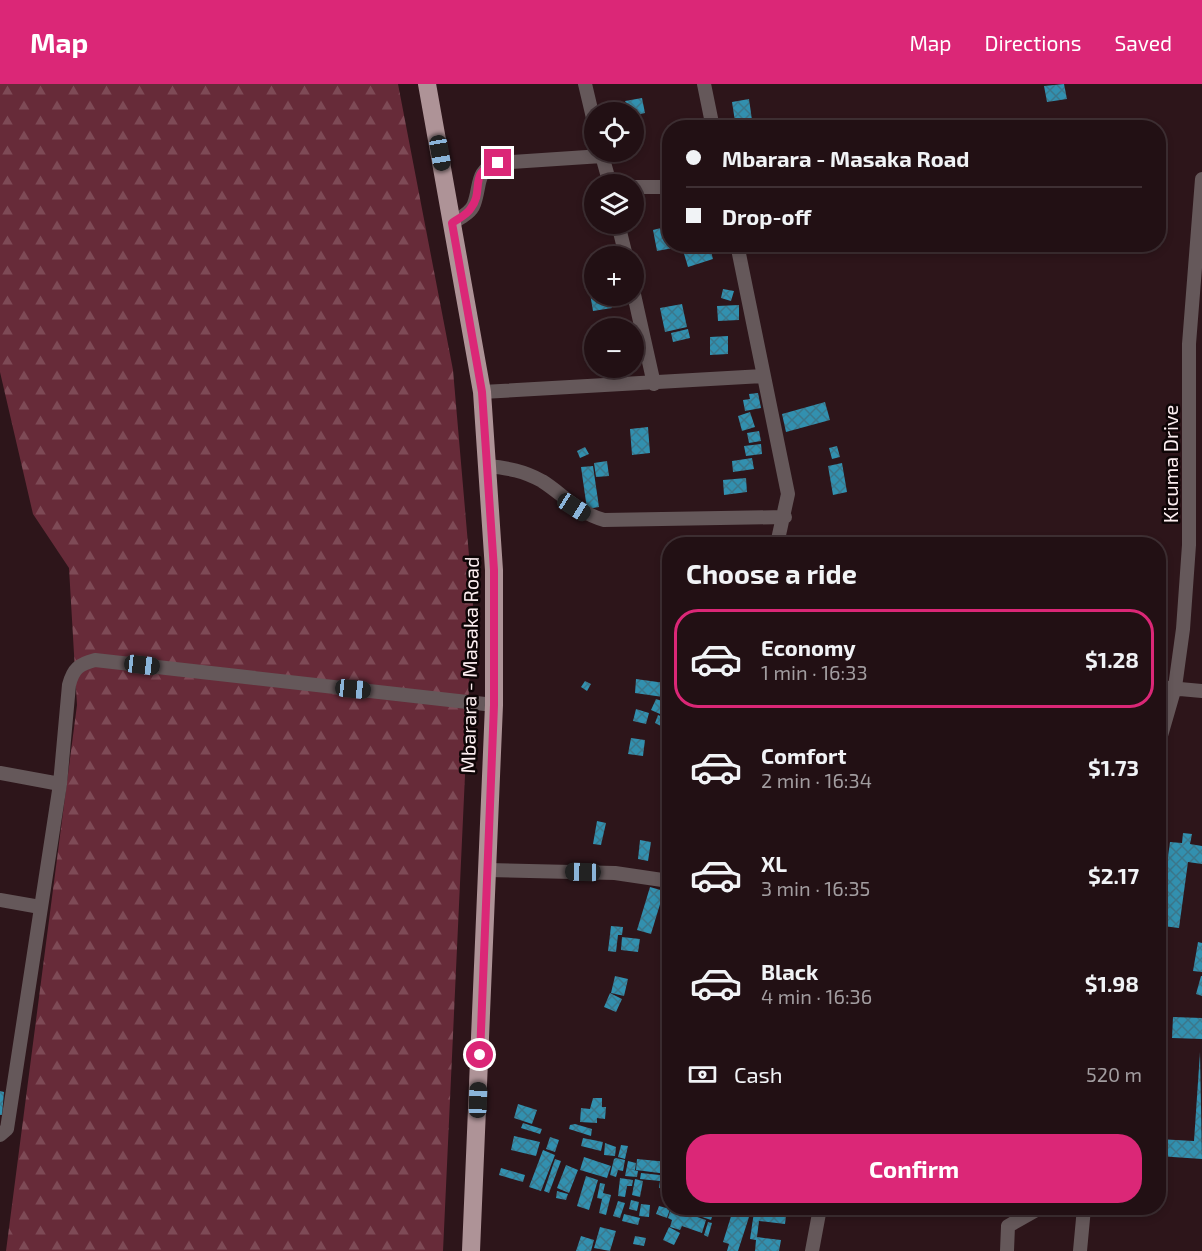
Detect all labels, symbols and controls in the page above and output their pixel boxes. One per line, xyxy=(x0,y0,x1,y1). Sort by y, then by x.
text: Map xyxy=(30,25,88,59)
text: Map xyxy=(909,30,952,55)
text: Directions xyxy=(985,30,1081,55)
text: Saved xyxy=(1114,30,1172,55)
map controls xyxy=(584,102,644,378)
button: locate xyxy=(584,102,644,162)
car xyxy=(428,134,452,172)
text: Mbarara - Masaka Road xyxy=(722,145,969,171)
route end xyxy=(484,149,511,176)
button: layers xyxy=(584,174,644,234)
text: Drop-off xyxy=(722,203,811,229)
button: + xyxy=(584,246,644,306)
button: − xyxy=(584,318,644,378)
street label: Kicuma Drive xyxy=(1158,405,1182,523)
car xyxy=(554,490,594,524)
street label: Mbarara - Masaka Road xyxy=(455,556,483,774)
text: Choose a ride xyxy=(686,557,857,589)
icon: car xyxy=(689,632,743,686)
text: Economy xyxy=(761,634,856,660)
text: $1.28 xyxy=(1085,646,1139,672)
car xyxy=(123,654,161,676)
text: 1 min · 16:33 xyxy=(761,660,868,684)
car xyxy=(334,678,372,700)
icon: car xyxy=(689,740,743,794)
text: Comfort xyxy=(761,742,846,768)
text: $1.73 xyxy=(1088,754,1139,780)
text: 2 min · 16:34 xyxy=(761,768,872,792)
icon: car xyxy=(689,848,743,902)
text: XL xyxy=(761,850,787,876)
text: $2.17 xyxy=(1088,862,1139,888)
car xyxy=(565,863,601,881)
text: 3 min · 16:35 xyxy=(761,876,870,900)
icon: car xyxy=(689,956,743,1010)
text: Black xyxy=(761,958,818,984)
text: $1.98 xyxy=(1085,970,1139,996)
text: 4 min · 16:36 xyxy=(761,984,872,1008)
route start xyxy=(466,1041,493,1068)
icon: cash xyxy=(686,1058,719,1091)
text: Cash xyxy=(734,1061,783,1087)
text: 520 m xyxy=(1086,1062,1142,1086)
car xyxy=(468,1082,488,1118)
button: Confirm xyxy=(686,1134,1142,1203)

